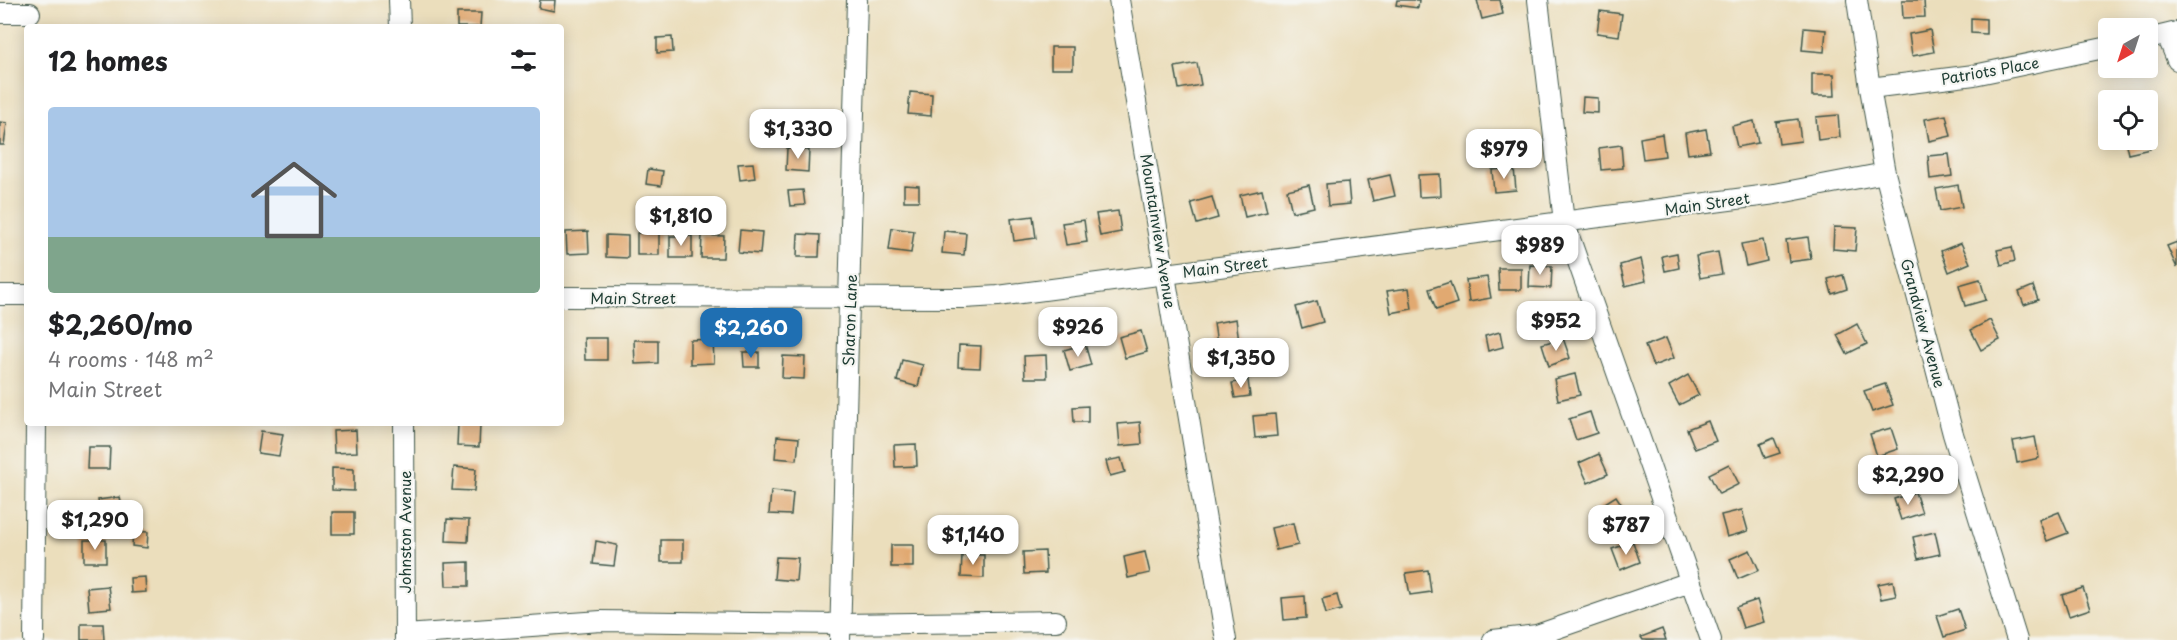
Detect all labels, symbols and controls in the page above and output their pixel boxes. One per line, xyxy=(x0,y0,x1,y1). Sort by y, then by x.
north arrow xyxy=(2098,18,2158,78)
map controls xyxy=(2098,18,2158,150)
text: 12 homes xyxy=(48,41,168,80)
icon: filters xyxy=(507,44,540,77)
street label: Patriots Place xyxy=(1939,50,2041,90)
button: locate xyxy=(2098,90,2158,150)
pin: $1,330 xyxy=(749,109,847,160)
text: $1,330 xyxy=(763,113,833,143)
pin: $979 xyxy=(1468,129,1540,180)
text: $979 xyxy=(1480,133,1528,163)
icon: home xyxy=(240,146,348,254)
street label: Mountainview Avenue xyxy=(1135,152,1183,310)
street label: Main Street xyxy=(1663,186,1751,220)
pin: $1,810 xyxy=(632,196,730,247)
text: $1,810 xyxy=(649,200,713,230)
pin: $989 xyxy=(1504,225,1576,276)
text: $989 xyxy=(1515,229,1565,259)
street label: Main Street xyxy=(1181,249,1269,283)
street label: Grandview Avenue xyxy=(1896,256,1952,390)
street label: Sharon Lane xyxy=(836,274,862,366)
street label: Main Street xyxy=(590,286,676,309)
pin: $952 xyxy=(1520,301,1592,352)
text: $2,260/mo xyxy=(48,305,192,344)
text: $952 xyxy=(1531,305,1581,335)
pin: $926 xyxy=(1042,307,1114,358)
pin: $2,260 xyxy=(702,308,800,359)
text: $926 xyxy=(1052,311,1104,341)
text: $2,260 xyxy=(714,312,788,342)
pin: $1,350 xyxy=(1192,338,1290,389)
text: $1,350 xyxy=(1207,342,1275,372)
text: 4 rooms · 148 m² xyxy=(48,344,214,374)
text: Main Street xyxy=(48,374,162,404)
pin: $2,290 xyxy=(1859,455,1957,506)
text: $2,290 xyxy=(1872,459,1944,489)
street label: Johnston Avenue xyxy=(393,471,416,593)
pin: $1,290 xyxy=(46,500,144,551)
text: $1,290 xyxy=(61,504,129,534)
pin: $787 xyxy=(1590,505,1662,556)
text: $787 xyxy=(1602,509,1650,539)
pin: $1,140 xyxy=(924,515,1022,566)
text: $1,140 xyxy=(942,519,1004,549)

